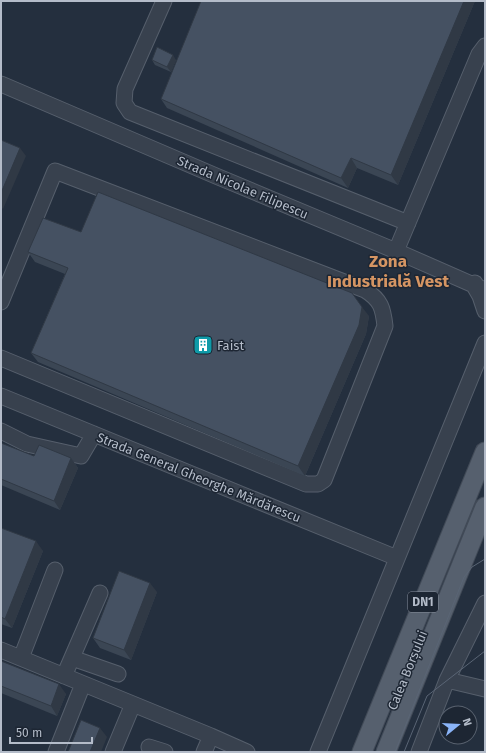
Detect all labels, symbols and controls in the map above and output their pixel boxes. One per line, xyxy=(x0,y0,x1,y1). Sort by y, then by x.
street label: Strada Nicolae Filipescu xyxy=(175,153,311,222)
district label: Zona Industrială Vest xyxy=(327,251,449,292)
building icon: Faist xyxy=(192,334,214,356)
place label: Faist xyxy=(217,338,244,353)
street label: Strada General Gheorghe Mărdărescu xyxy=(95,430,303,525)
road number: DN1 xyxy=(408,592,438,612)
street label: Calea Borșului xyxy=(385,628,431,712)
north arrow xyxy=(438,705,478,745)
text: N xyxy=(460,717,474,728)
scale bar xyxy=(10,719,92,745)
text: 50 m xyxy=(16,726,42,740)

